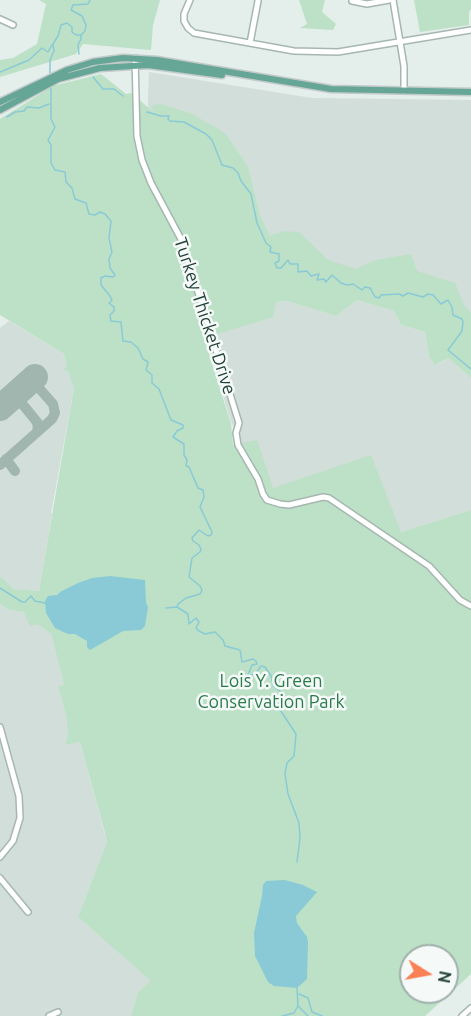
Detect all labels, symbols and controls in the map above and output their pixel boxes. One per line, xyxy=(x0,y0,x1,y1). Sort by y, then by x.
street label: Turkey Thicket Drive xyxy=(169,235,241,397)
park label: Lois Y. Green Conservation Park xyxy=(198,670,344,712)
north arrow xyxy=(399,944,459,1004)
text: N xyxy=(435,969,455,985)

